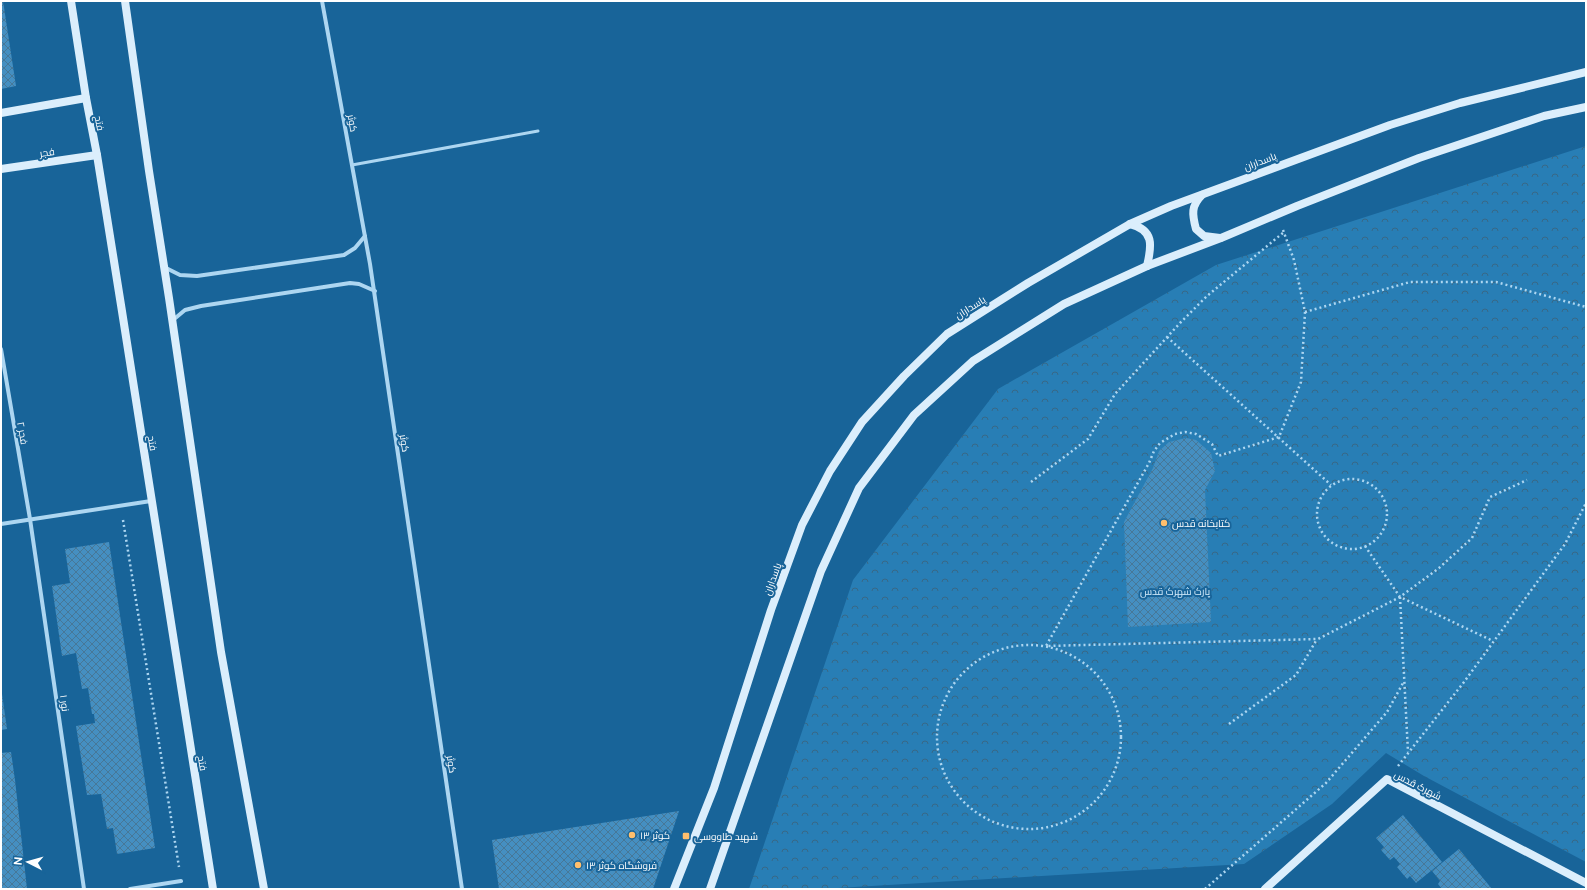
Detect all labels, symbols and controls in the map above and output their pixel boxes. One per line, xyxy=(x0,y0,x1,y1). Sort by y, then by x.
street label: کوثر xyxy=(345,112,360,133)
street label: فتح xyxy=(92,114,107,132)
street label: فجر xyxy=(38,145,55,159)
street label: پاسداران xyxy=(1242,149,1279,174)
street label: پاسداران xyxy=(952,293,988,322)
street label: فجر ۲ xyxy=(15,421,31,445)
street label: کوثر xyxy=(398,432,412,453)
street label: فتح xyxy=(145,435,160,452)
place label: کتابخانه قدس xyxy=(1172,517,1230,530)
marker: کتابخانه قدس xyxy=(1159,518,1169,528)
street label: پاسداران xyxy=(761,561,784,597)
park label: پارک شهرک قدس xyxy=(1140,585,1210,598)
street label: نور ۱ xyxy=(58,694,72,712)
street label: کوثر xyxy=(445,753,459,774)
street label: فتح xyxy=(195,755,210,772)
street label: شهرک قدس xyxy=(1392,768,1444,803)
place label: کوثر ۱۳ xyxy=(640,829,670,841)
marker: کوثر ۱۳ xyxy=(627,830,637,840)
place label: شهید طاووسی xyxy=(694,830,758,843)
marker: شهید طاووسی xyxy=(681,831,691,841)
north arrow xyxy=(8,842,48,882)
text: N xyxy=(12,856,24,866)
place label: فروشگاه کوثر ۱۳ xyxy=(586,859,657,871)
marker: فروشگاه کوثر ۱۳ xyxy=(573,860,583,870)

